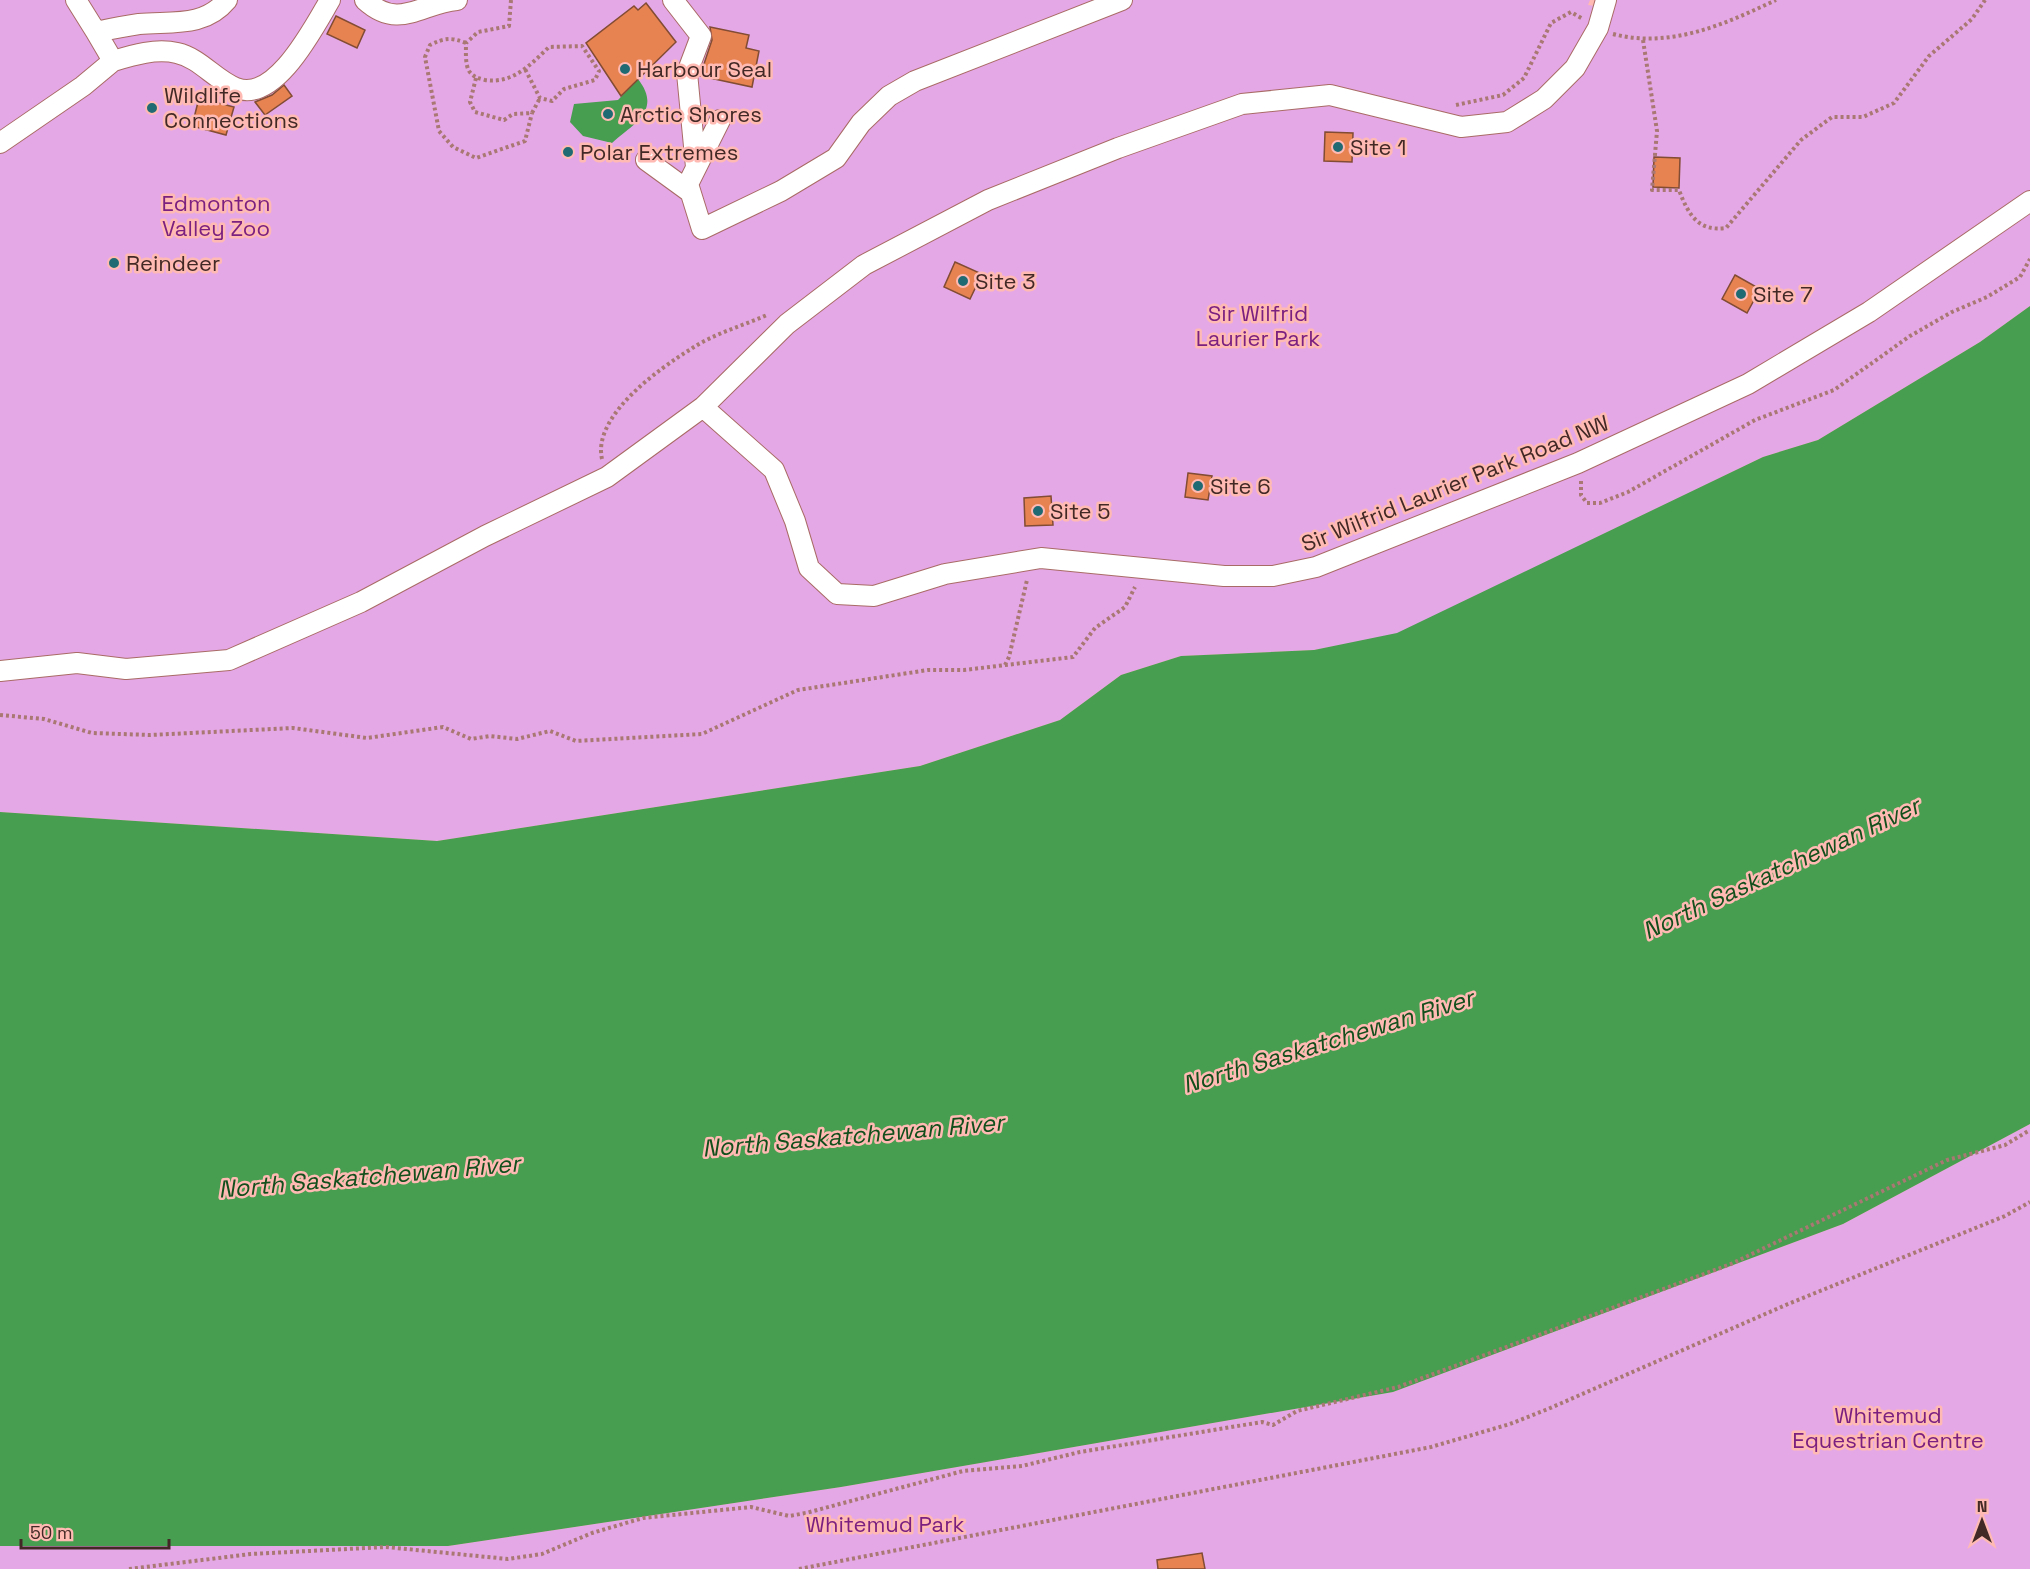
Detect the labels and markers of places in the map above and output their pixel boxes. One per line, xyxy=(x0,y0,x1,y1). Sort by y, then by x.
place label: Harbour Seal xyxy=(637,55,772,83)
marker: Harbour Seal xyxy=(618,62,632,76)
place label: Wildlife Connections xyxy=(164,81,299,134)
place label: Arctic Shores xyxy=(620,100,762,128)
marker: Wildlife Connections xyxy=(145,101,159,115)
marker: Arctic Shores xyxy=(601,107,615,121)
place label: Site 1 xyxy=(1350,133,1406,161)
place label: Polar Extremes xyxy=(580,138,738,166)
marker: Site 1 xyxy=(1331,140,1345,154)
marker: Polar Extremes xyxy=(561,145,575,159)
place label: Reindeer xyxy=(126,249,220,277)
marker: Reindeer xyxy=(107,256,121,270)
place label: Site 3 xyxy=(975,267,1036,295)
marker: Site 3 xyxy=(956,274,970,288)
place label: Site 7 xyxy=(1753,280,1813,308)
marker: Site 7 xyxy=(1734,287,1748,301)
place label: Site 6 xyxy=(1210,472,1271,500)
marker: Site 6 xyxy=(1191,479,1205,493)
place label: Site 5 xyxy=(1050,497,1110,525)
marker: Site 5 xyxy=(1031,504,1045,518)

